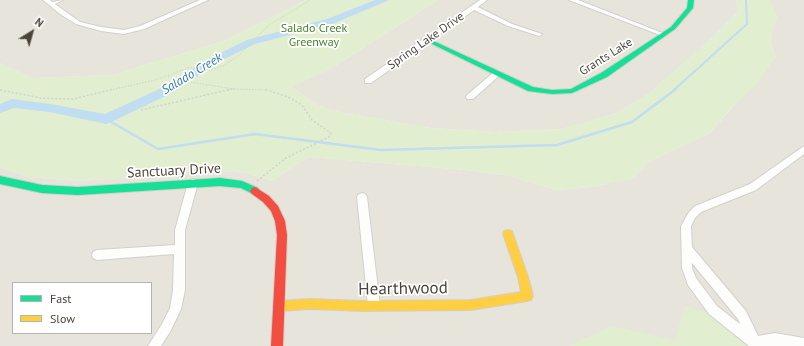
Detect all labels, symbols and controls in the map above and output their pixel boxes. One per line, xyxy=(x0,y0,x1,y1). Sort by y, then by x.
street label: Spring Lake Drive xyxy=(385,9,467,73)
north arrow xyxy=(12,12,52,52)
text: N xyxy=(32,15,46,30)
park label: Salado Creek Greenway xyxy=(281,22,347,50)
street label: Grants Lake xyxy=(577,35,635,79)
water label: Salado Creek xyxy=(159,50,225,98)
street label: Sanctuary Drive xyxy=(127,160,221,182)
street label: Hearthwood xyxy=(358,278,448,300)
legend xyxy=(12,282,152,334)
text: Fast xyxy=(50,291,71,306)
text: Slow xyxy=(50,311,75,326)

